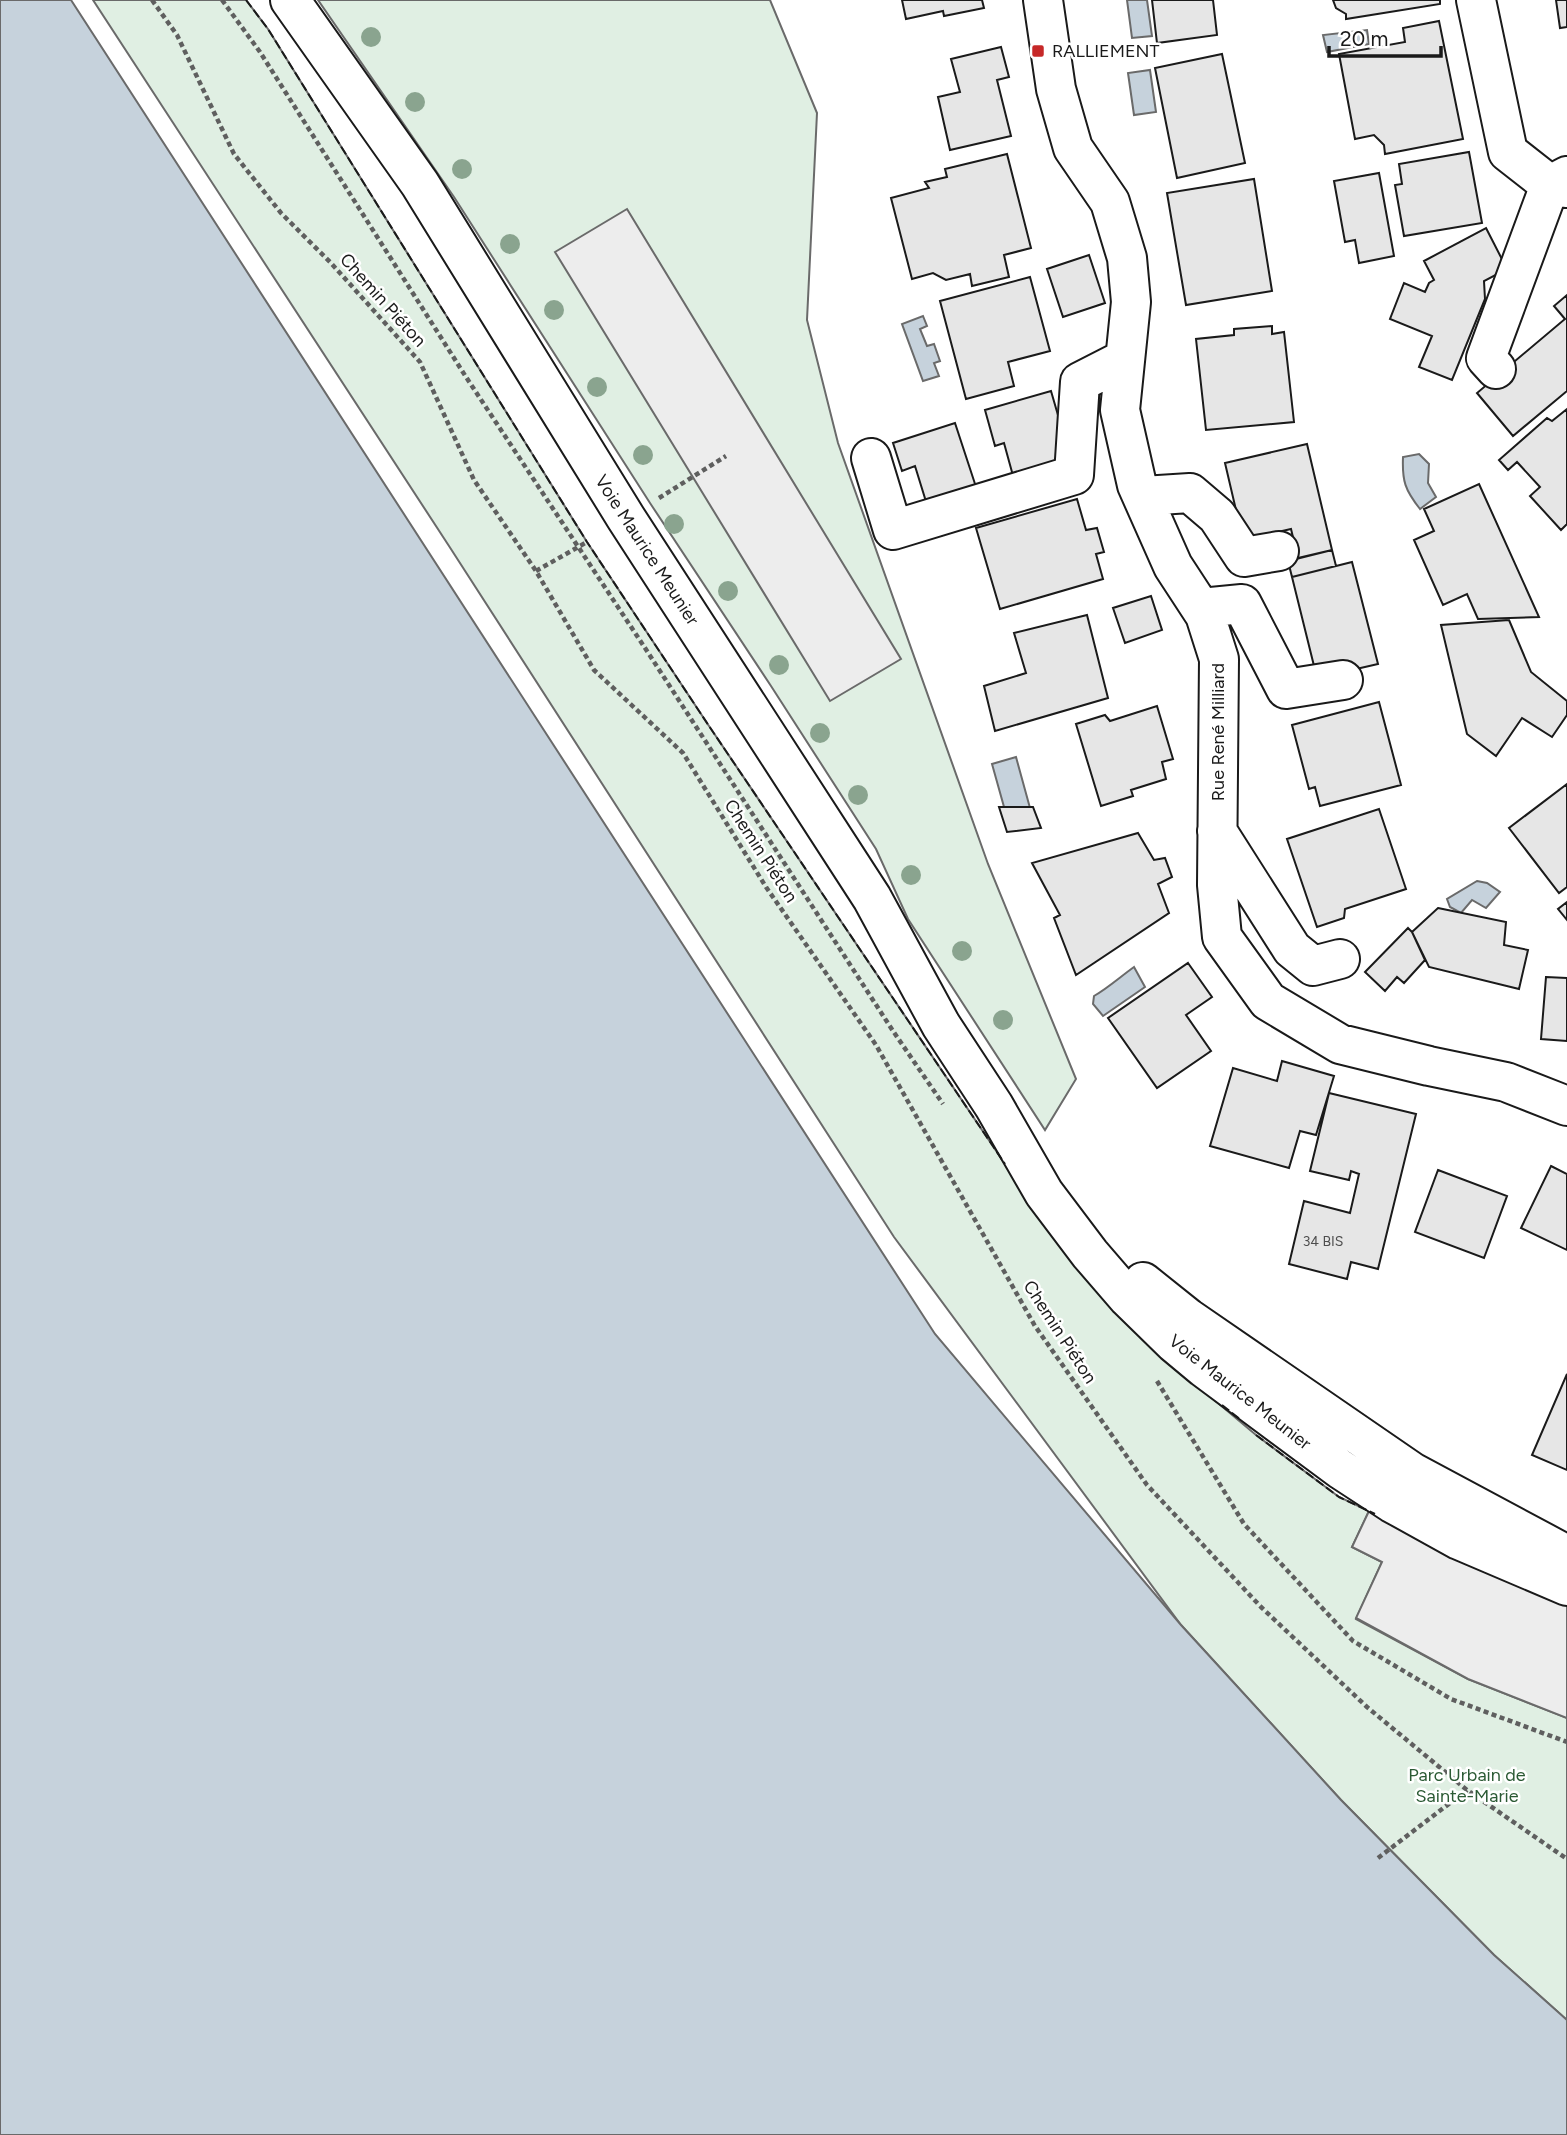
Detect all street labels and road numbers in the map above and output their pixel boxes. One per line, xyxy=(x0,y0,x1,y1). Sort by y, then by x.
street label: Chemin Piéton xyxy=(335,249,431,351)
street label: Voie Maurice Meunier xyxy=(590,471,704,629)
street label: Rue René Milliard xyxy=(1207,663,1229,801)
street label: Chemin Piéton xyxy=(719,795,803,907)
street label: Chemin Piéton xyxy=(1018,1276,1102,1388)
street label: Voie Maurice Meunier xyxy=(1164,1330,1316,1454)

